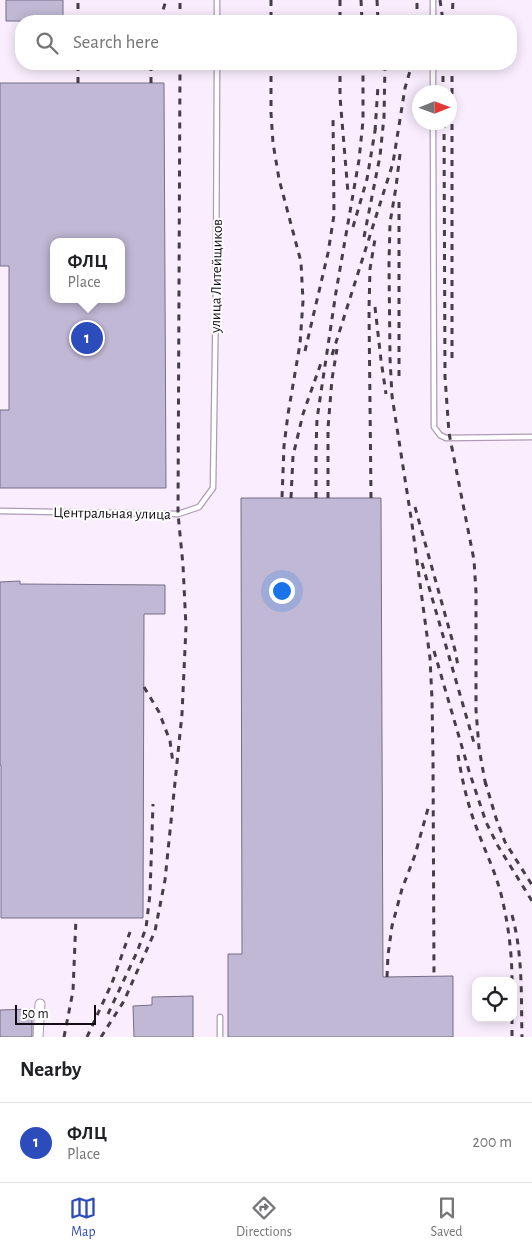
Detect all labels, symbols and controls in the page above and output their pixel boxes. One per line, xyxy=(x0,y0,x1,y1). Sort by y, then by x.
search box xyxy=(15,15,517,70)
icon: search xyxy=(33,29,61,57)
text: Search here xyxy=(73,33,159,52)
north arrow xyxy=(412,85,457,130)
street label: улица Литейщиков xyxy=(208,219,225,334)
popup xyxy=(50,238,125,303)
text: ФЛЦ xyxy=(68,252,107,271)
text: Place xyxy=(68,274,101,290)
pin: 1 xyxy=(71,319,103,357)
street label: Центральная улица xyxy=(53,505,171,522)
your location xyxy=(269,578,295,604)
map controls xyxy=(472,977,517,1022)
button: locate xyxy=(472,977,517,1022)
scale bar xyxy=(15,1002,96,1025)
text: 50 m xyxy=(22,1007,49,1021)
text: Nearby xyxy=(20,1059,81,1080)
text: ФЛЦ xyxy=(67,1124,107,1143)
text: 1 xyxy=(33,1134,39,1150)
text: 200 m xyxy=(472,1134,512,1150)
text: Place xyxy=(67,1146,100,1162)
tab: Map xyxy=(69,1194,97,1241)
tab: Directions xyxy=(236,1194,292,1241)
tab: Saved xyxy=(431,1194,463,1241)

